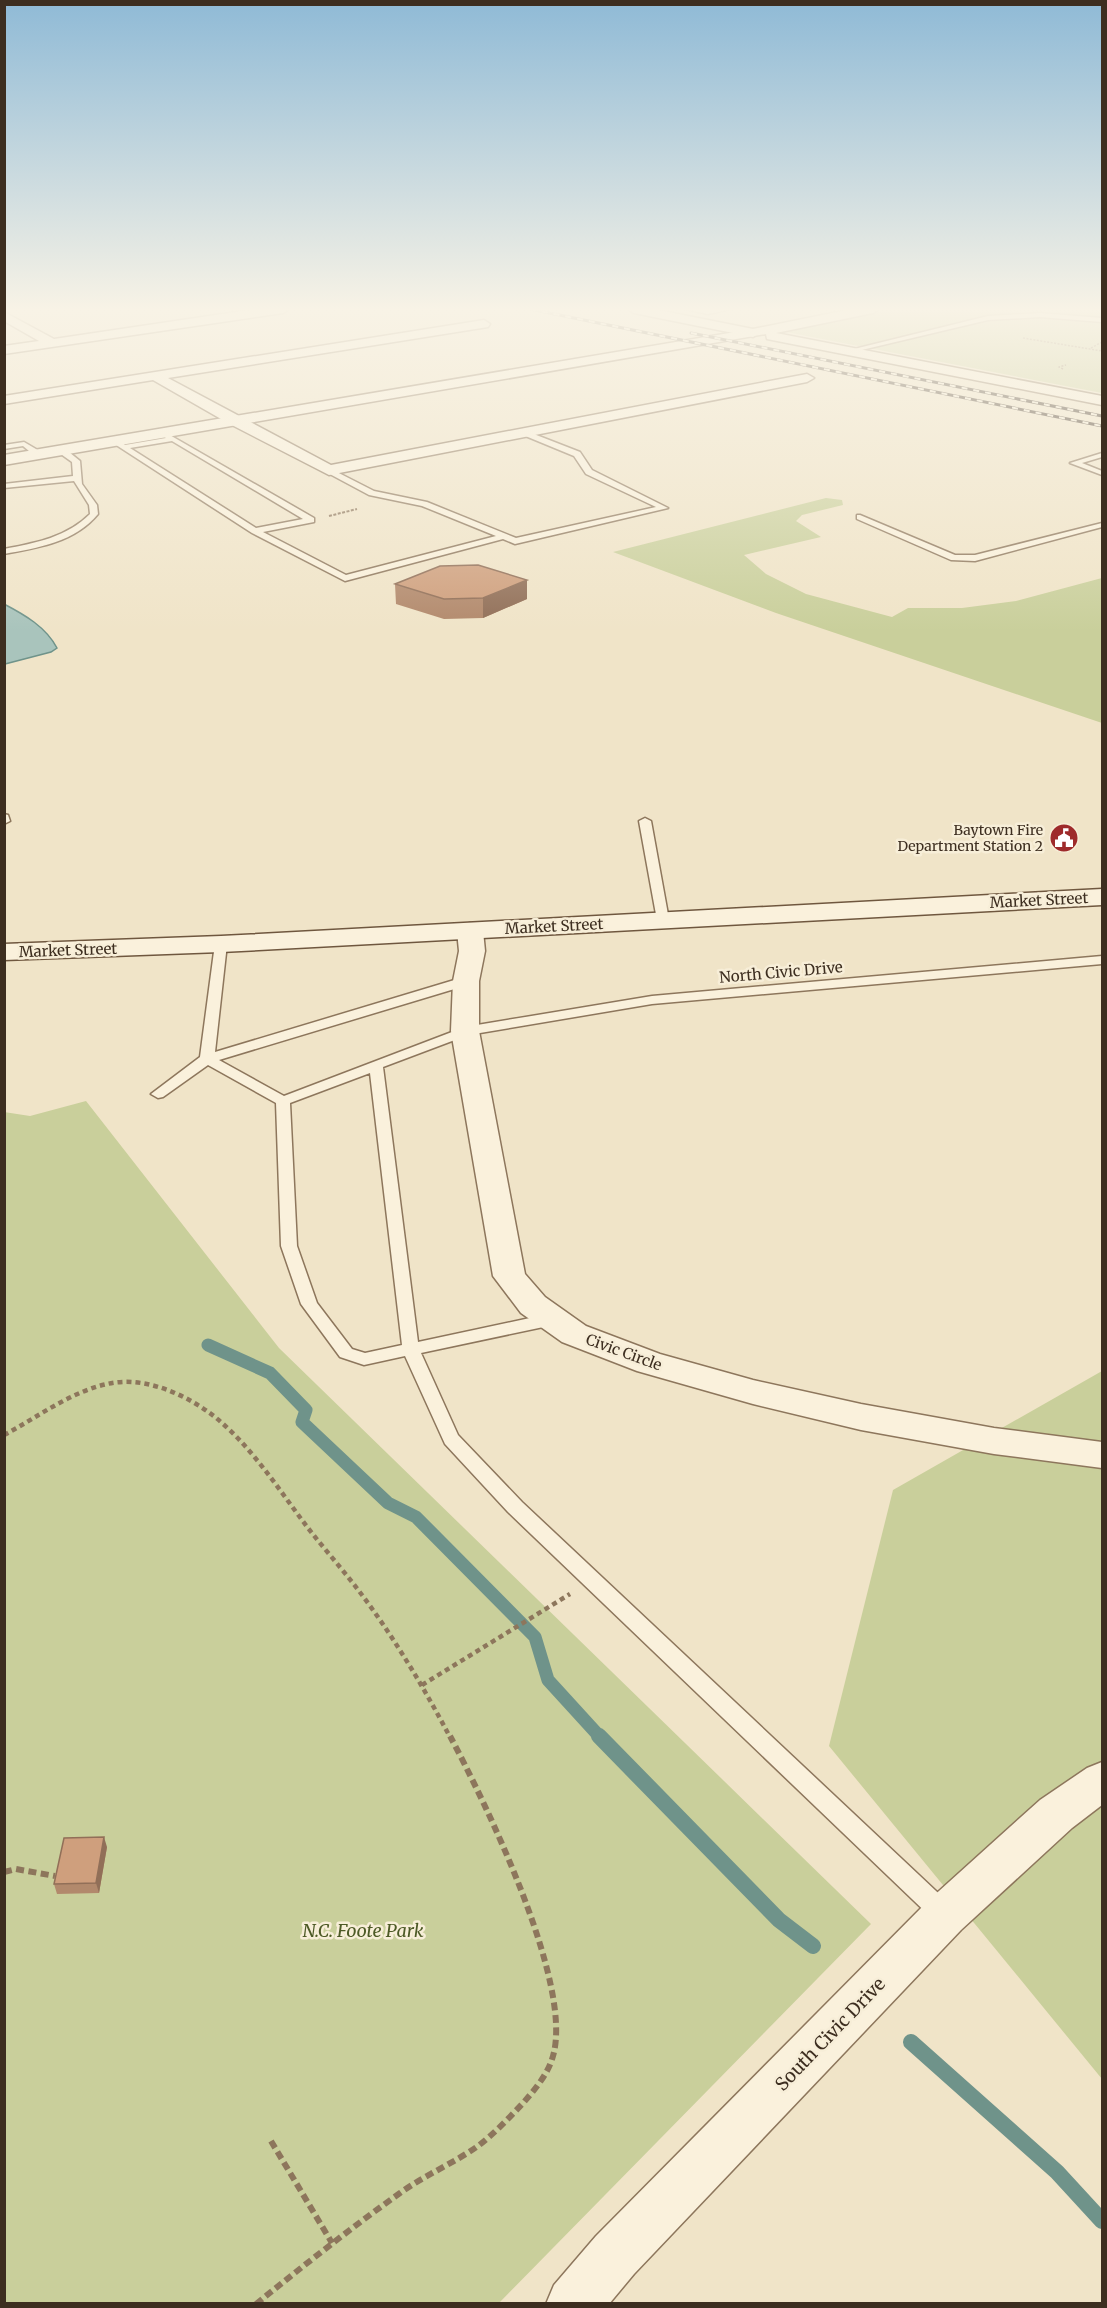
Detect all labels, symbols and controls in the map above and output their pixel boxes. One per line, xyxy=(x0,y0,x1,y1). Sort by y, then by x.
place label: Baytown Fire Department Station 2 xyxy=(897,821,1043,855)
public building icon: Baytown Fire Department Station 2 xyxy=(1048,822,1080,854)
street label: Market Street xyxy=(989,888,1089,912)
street label: Market Street xyxy=(504,914,604,938)
street label: Market Street xyxy=(18,939,118,961)
street label: North Civic Drive xyxy=(719,957,844,987)
street label: Civic Circle xyxy=(583,1329,665,1375)
park label: N.C. Foote Park xyxy=(303,1919,424,1942)
street label: South Civic Drive xyxy=(770,1973,890,2095)

